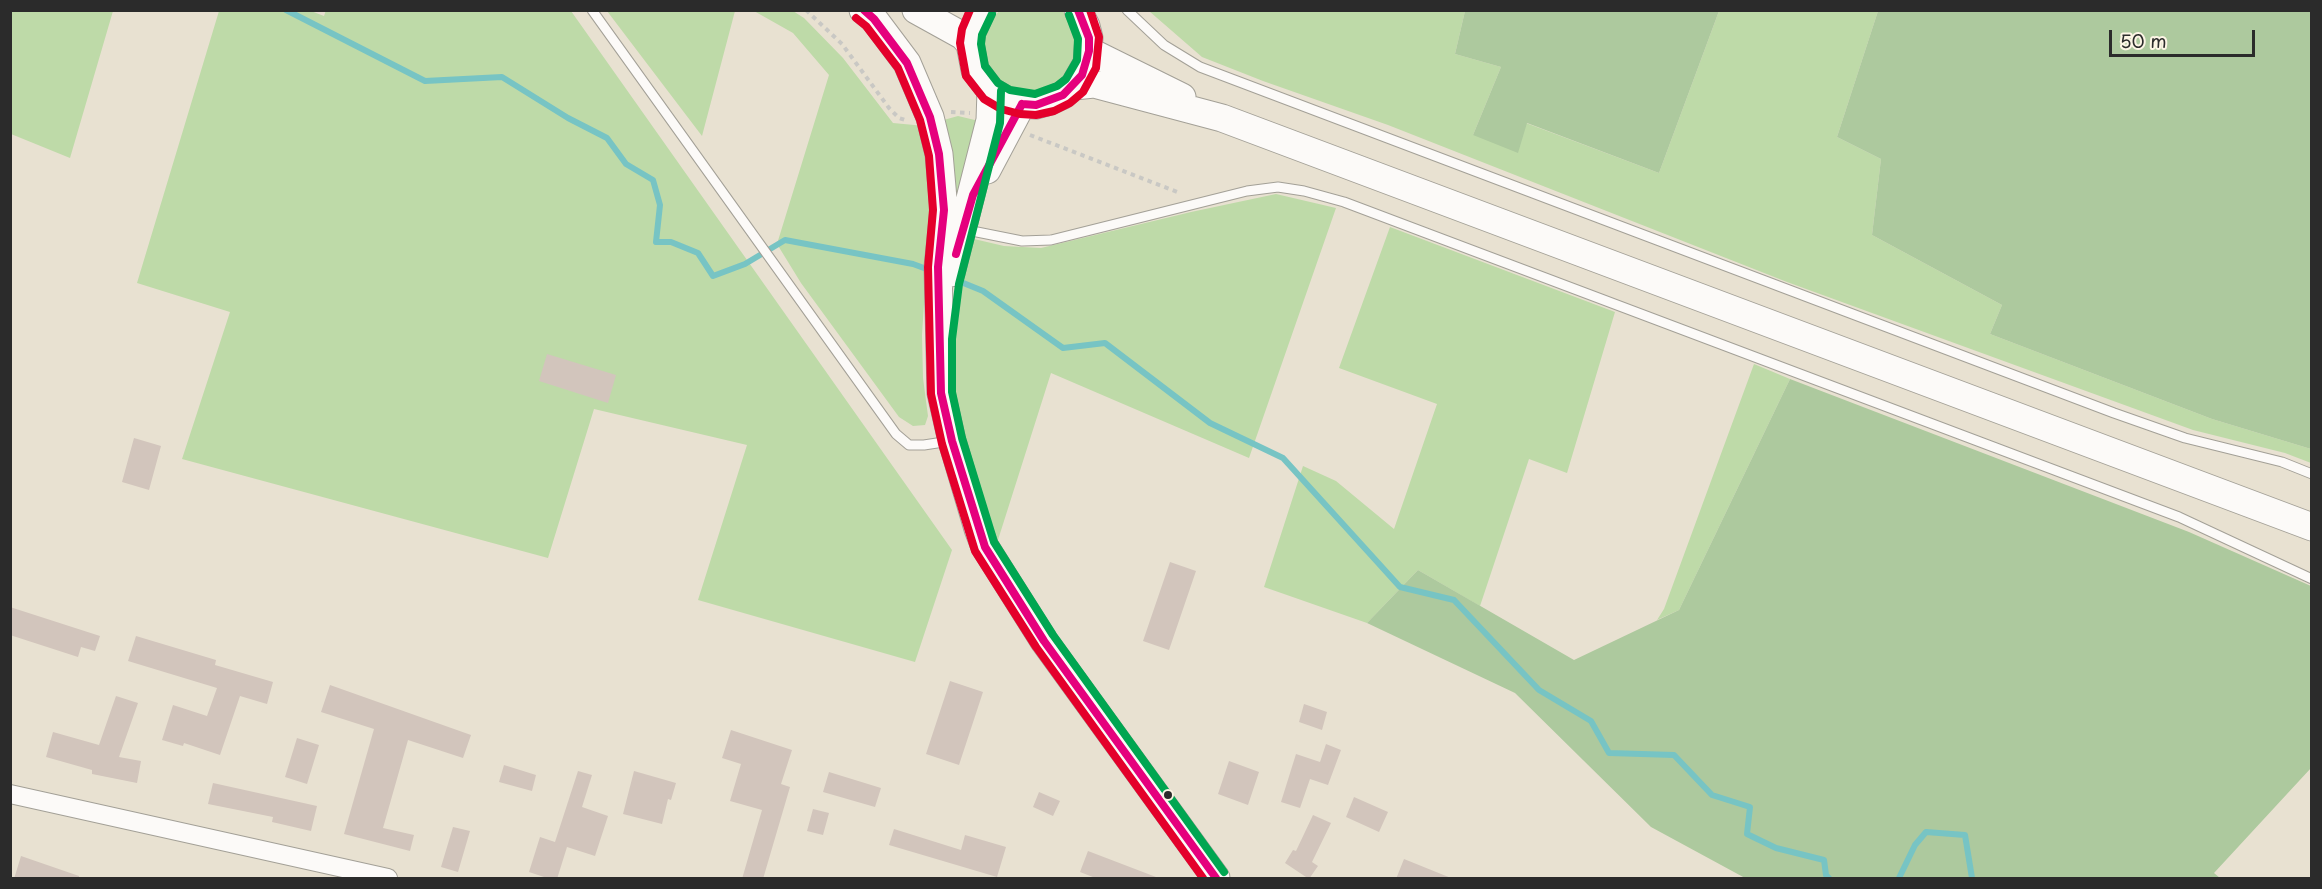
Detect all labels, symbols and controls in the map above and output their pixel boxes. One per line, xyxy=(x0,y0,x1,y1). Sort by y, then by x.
scale bar xyxy=(2112,18,2258,56)
text: 50 m xyxy=(2120,27,2167,54)
unlabelled marker xyxy=(1162,789,1174,801)

